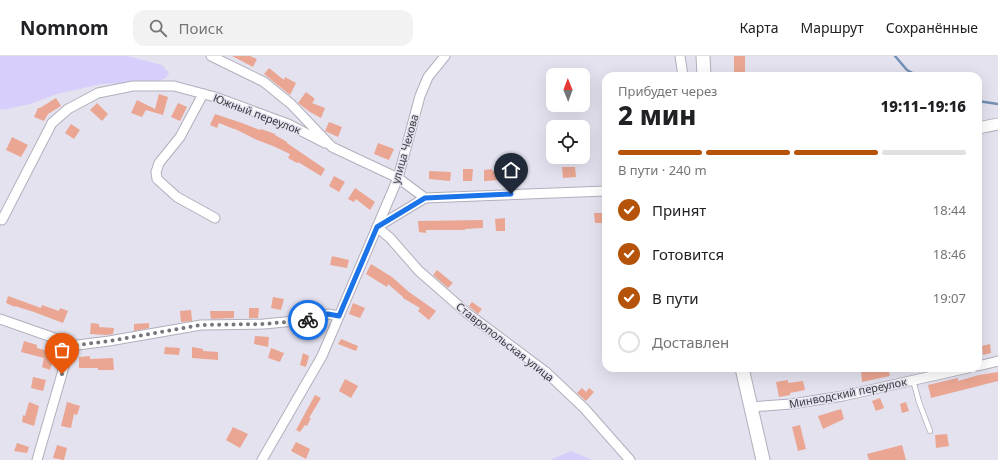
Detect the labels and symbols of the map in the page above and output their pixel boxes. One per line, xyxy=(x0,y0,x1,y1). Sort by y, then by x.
north arrow xyxy=(546,68,590,112)
street label: Южный переулок xyxy=(211,90,303,137)
street label: улица Чехова xyxy=(387,112,422,185)
pin xyxy=(494,153,528,194)
street label: Ставропольская улица xyxy=(453,298,558,385)
courier xyxy=(288,300,328,340)
pin xyxy=(45,333,79,374)
street label: Минводский переулок xyxy=(788,374,908,411)

